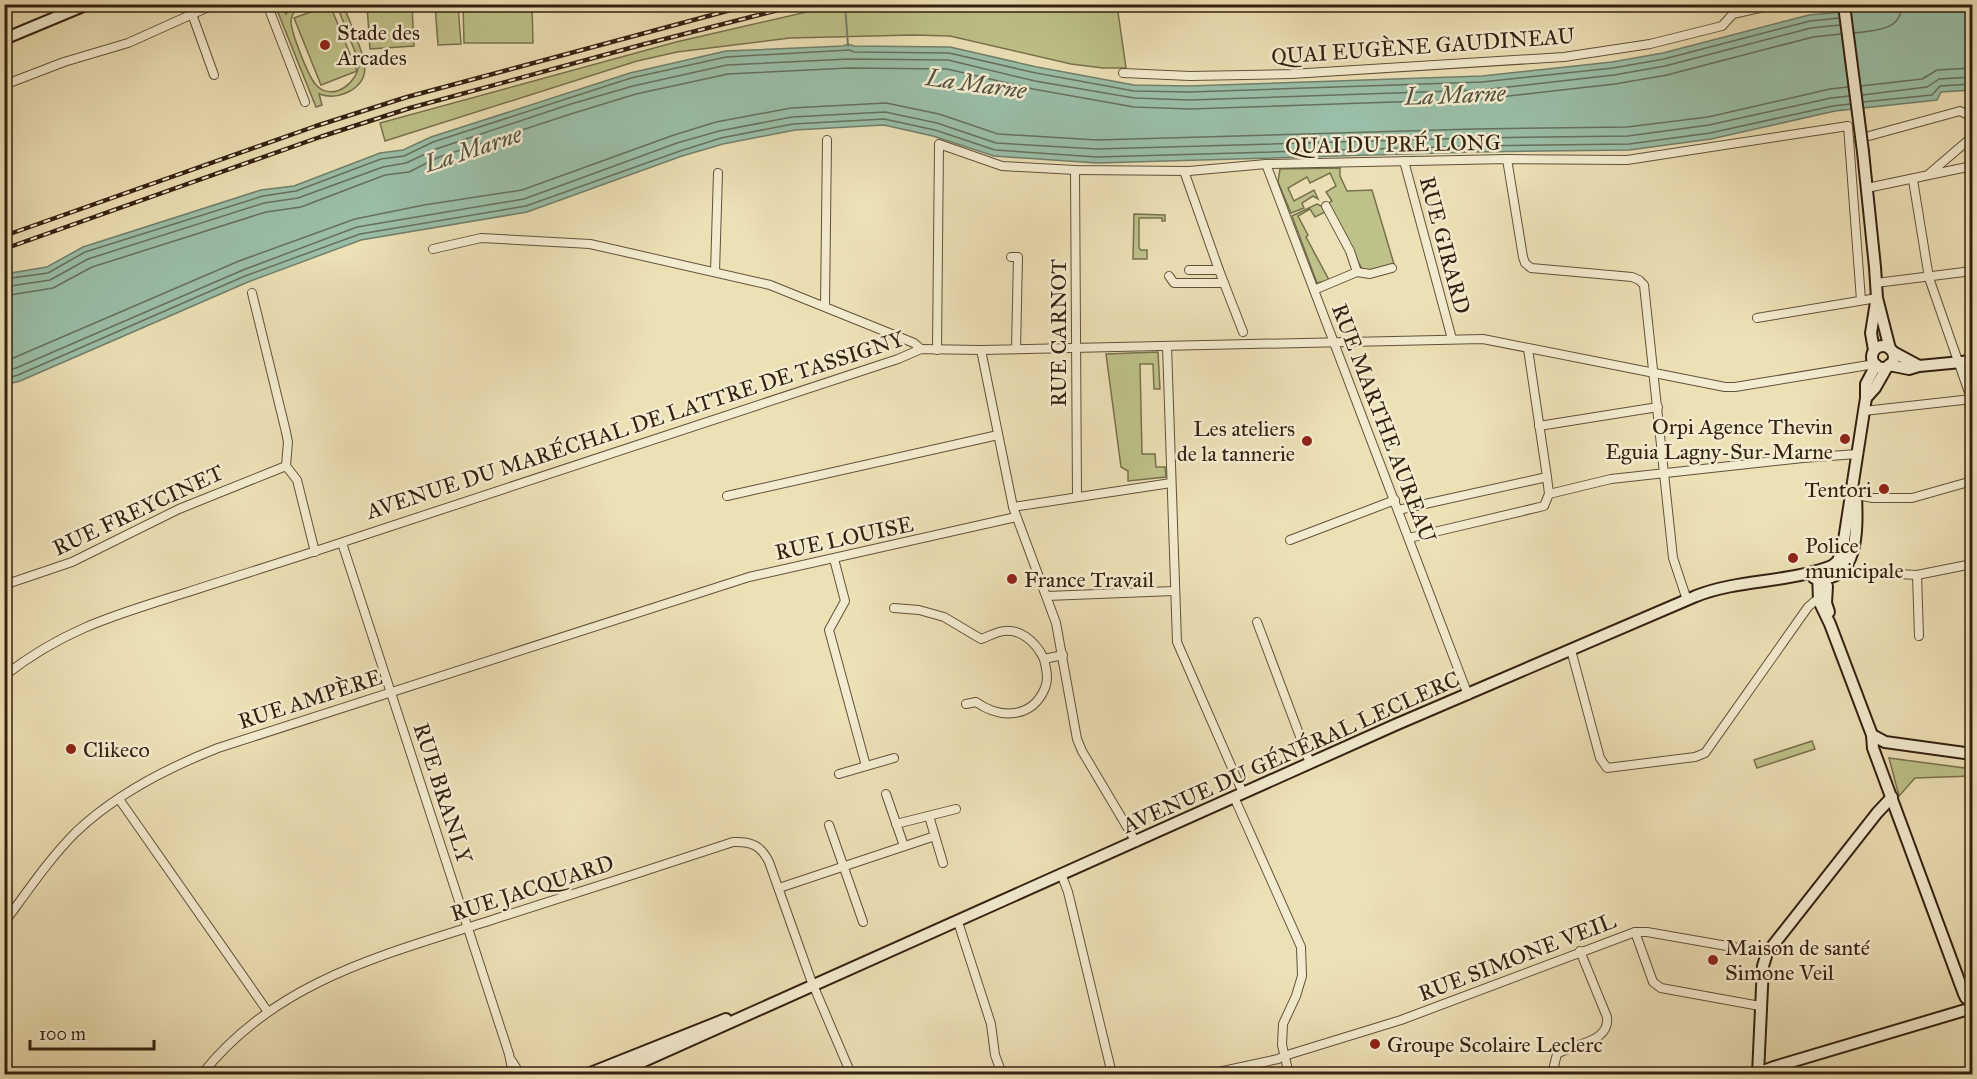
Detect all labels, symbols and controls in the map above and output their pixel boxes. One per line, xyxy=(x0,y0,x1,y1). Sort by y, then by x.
place label: Stade des Arcades xyxy=(336,19,420,71)
street label: QUAI EUGÈNE GAUDINEAU xyxy=(1270,22,1576,70)
marker: Stade des Arcades xyxy=(318,38,332,52)
water label: La Marne xyxy=(923,62,1029,106)
water label: La Marne xyxy=(1403,78,1507,112)
water label: La Marne xyxy=(420,119,527,179)
street label: QUAI DU PRÉ LONG xyxy=(1285,129,1501,159)
street label: RUE GIRARD xyxy=(1414,173,1476,317)
street label: RUE CARNOT xyxy=(1045,259,1072,407)
street label: RUE MARTHE AUREAU xyxy=(1326,300,1442,547)
street label: AVENUE DU MARÉCHAL DE LATTRE DE TASSIGNY xyxy=(362,325,908,525)
place label: Orpi Agence Thevin Eguia Lagny-Sur-Marne xyxy=(1605,413,1833,465)
place label: Les ateliers de la tannerie xyxy=(1177,415,1295,467)
marker: Orpi Agence Thevin Eguia Lagny-Sur-Marne xyxy=(1838,432,1852,446)
marker: Les ateliers de la tannerie xyxy=(1300,434,1314,448)
street label: RUE FREYCINET xyxy=(48,459,228,561)
place label: Tentori xyxy=(1804,476,1872,503)
marker: Tentori xyxy=(1877,482,1891,496)
street label: RUE LOUISE xyxy=(772,510,916,566)
place label: Police municipale xyxy=(1805,532,1904,584)
marker: Police municipale xyxy=(1786,551,1800,565)
place label: France Travail xyxy=(1024,566,1154,593)
marker: France Travail xyxy=(1005,572,1019,586)
street label: RUE AMPÈRE xyxy=(235,663,386,735)
street label: AVENUE DU GÉNÉRAL LECLERC xyxy=(1117,665,1464,839)
street label: RUE BRANLY xyxy=(408,720,479,867)
place label: Clikeco xyxy=(83,736,150,763)
marker: Clikeco xyxy=(64,742,78,756)
street label: RUE JACQUARD xyxy=(447,849,617,927)
street label: RUE SIMONE VEIL xyxy=(1414,907,1620,1007)
place label: Maison de santé Simone Veil xyxy=(1725,934,1871,986)
marker: Maison de santé Simone Veil xyxy=(1706,953,1720,967)
scale bar xyxy=(30,1013,154,1051)
text: 100 m xyxy=(39,1023,86,1045)
place label: Groupe Scolaire Leclerc xyxy=(1387,1031,1603,1058)
marker: Groupe Scolaire Leclerc xyxy=(1368,1037,1382,1051)

